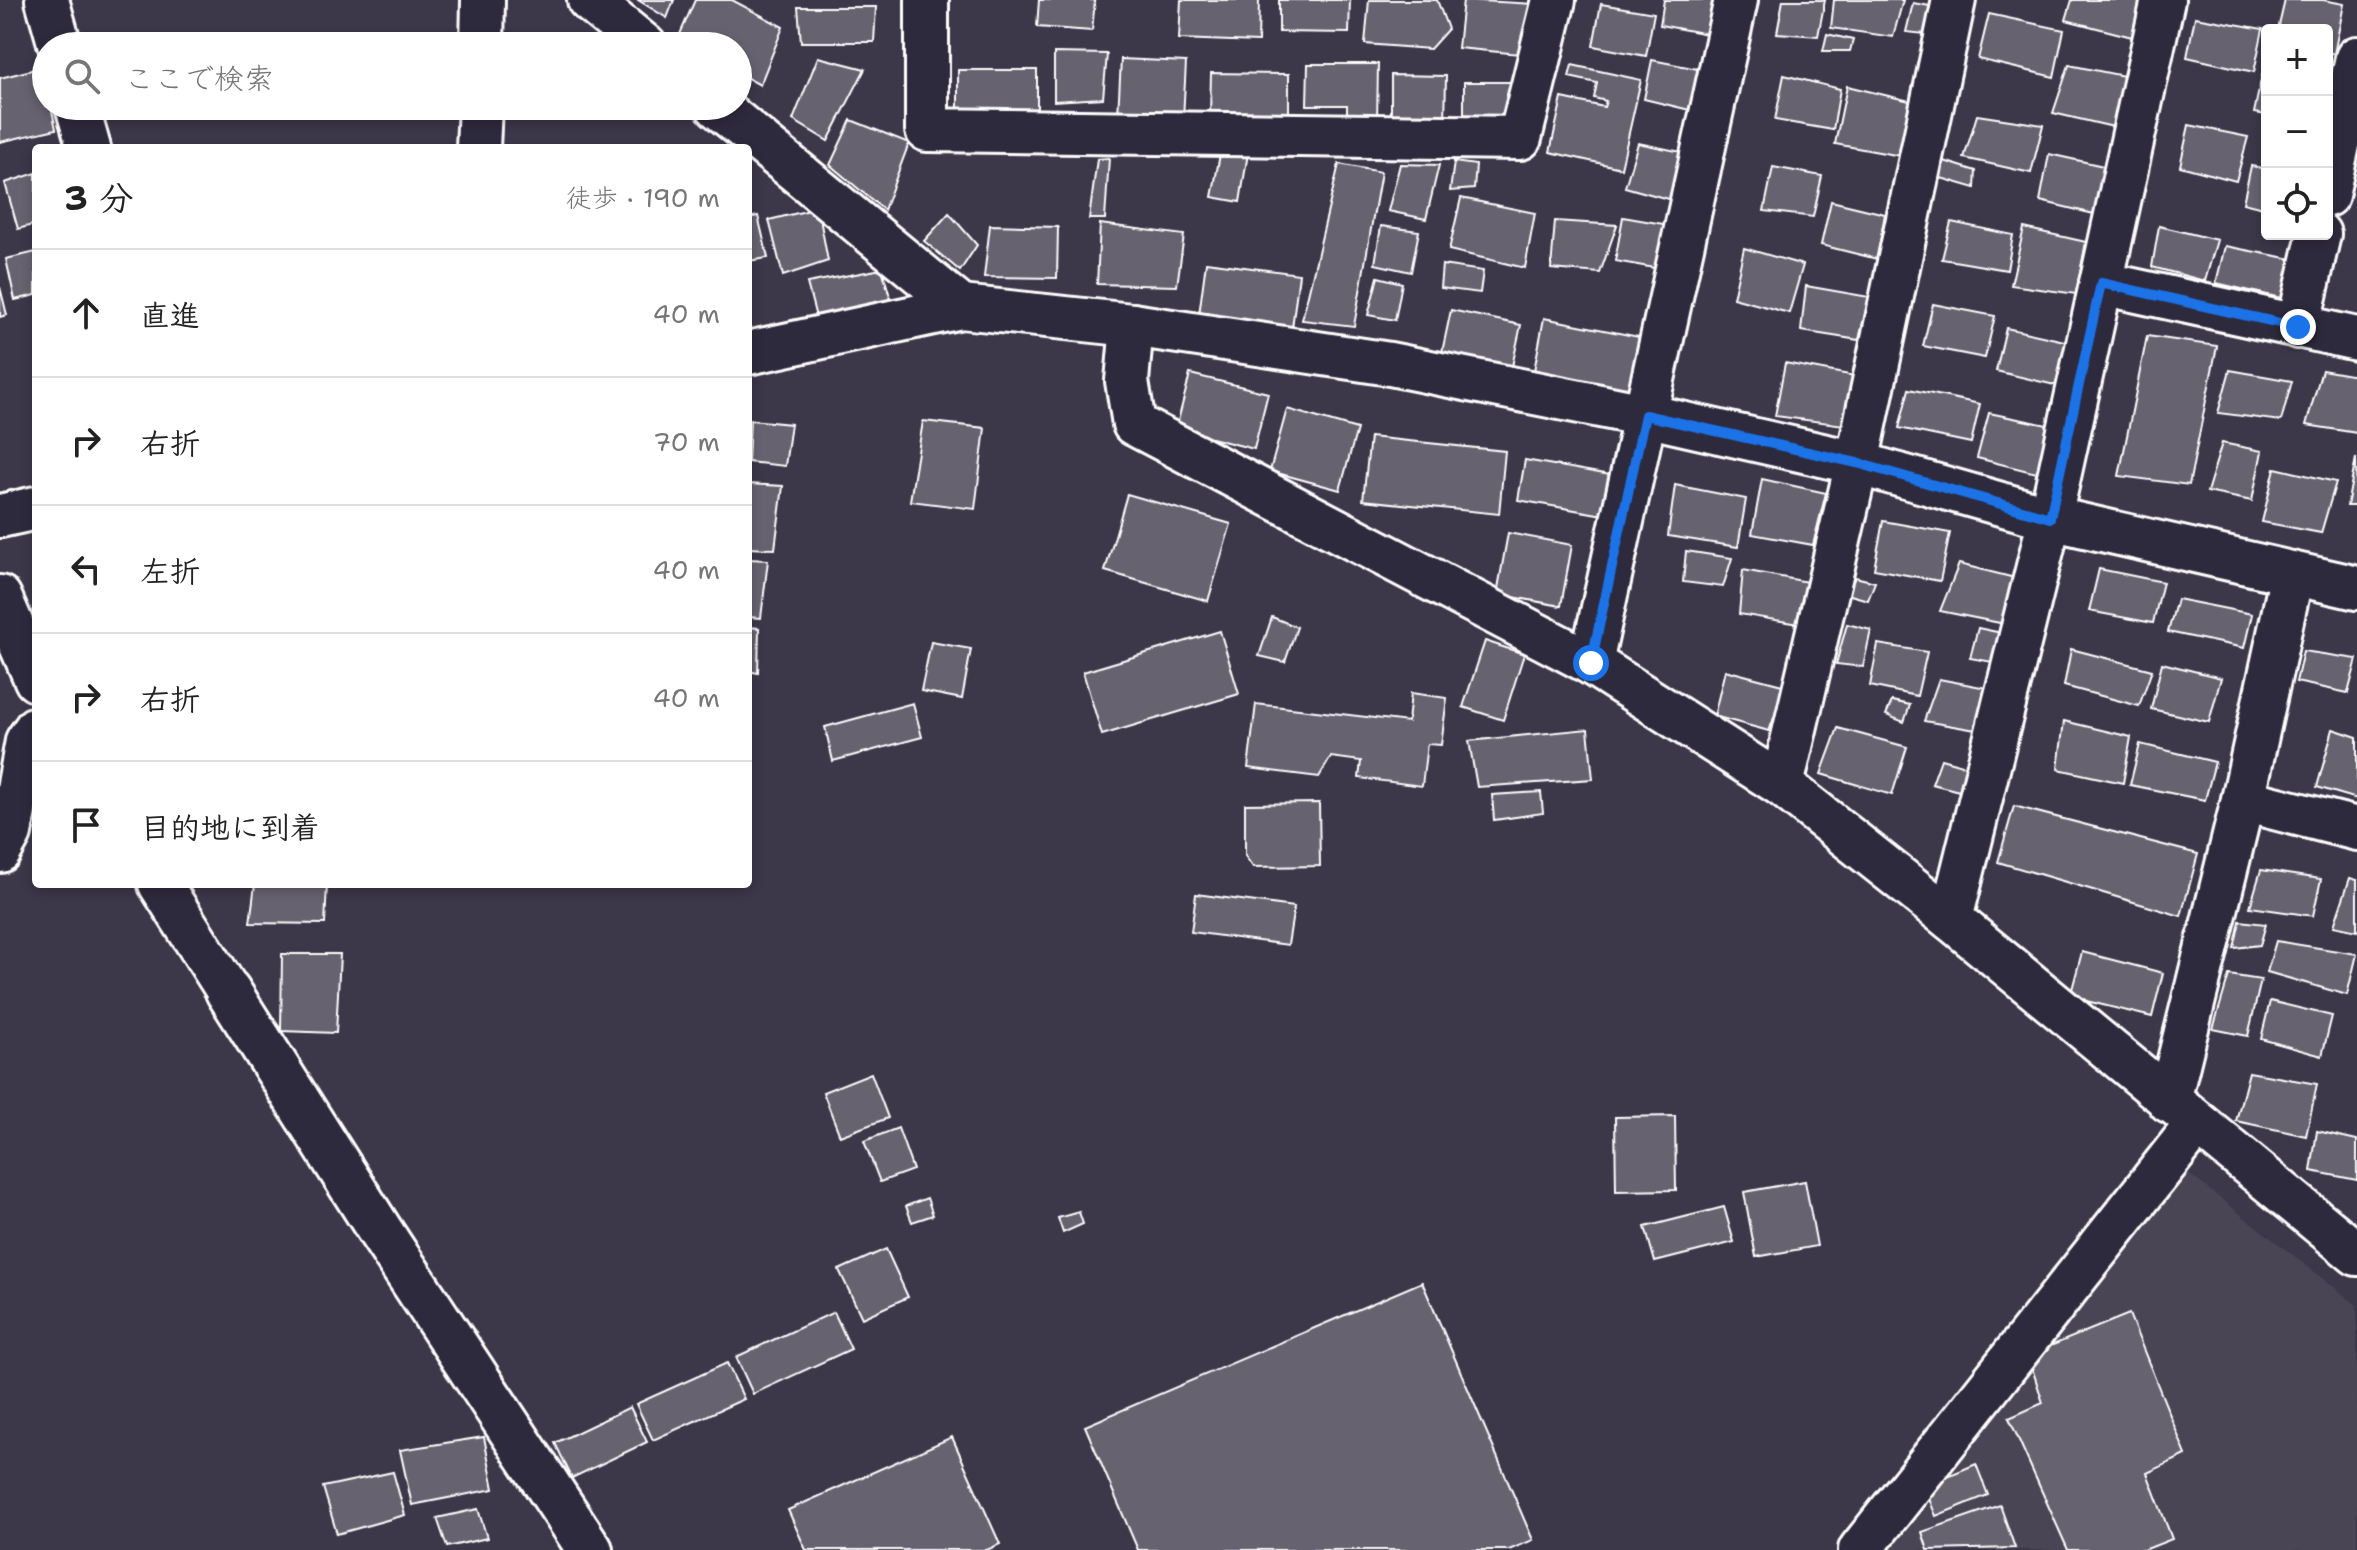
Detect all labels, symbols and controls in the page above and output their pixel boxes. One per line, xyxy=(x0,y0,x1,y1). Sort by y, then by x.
map controls xyxy=(2261,24,2333,240)
button: + xyxy=(2261,24,2333,96)
search box xyxy=(32,32,752,120)
icon: search xyxy=(60,54,104,98)
text: ここで検索 xyxy=(124,58,274,99)
button: − xyxy=(2261,96,2333,168)
button: locate xyxy=(2261,168,2333,240)
text: 3 分 xyxy=(64,175,134,221)
text: 徒歩 · 190 m xyxy=(566,180,720,215)
icon: ahead xyxy=(64,291,108,335)
text: 直進 xyxy=(140,295,200,336)
text: 40 m xyxy=(653,296,720,331)
route end xyxy=(2280,309,2316,345)
icon: right xyxy=(64,419,108,463)
text: 右折 xyxy=(140,423,200,464)
text: 70 m xyxy=(653,424,720,459)
icon: left xyxy=(64,547,108,591)
text: 左折 xyxy=(140,551,200,592)
text: 40 m xyxy=(653,552,720,587)
route start xyxy=(1573,645,1609,681)
icon: right xyxy=(64,675,108,719)
text: 右折 xyxy=(140,679,200,720)
text: 40 m xyxy=(653,680,720,715)
icon: arrive xyxy=(64,803,108,847)
text: 目的地に到着 xyxy=(140,807,320,848)

